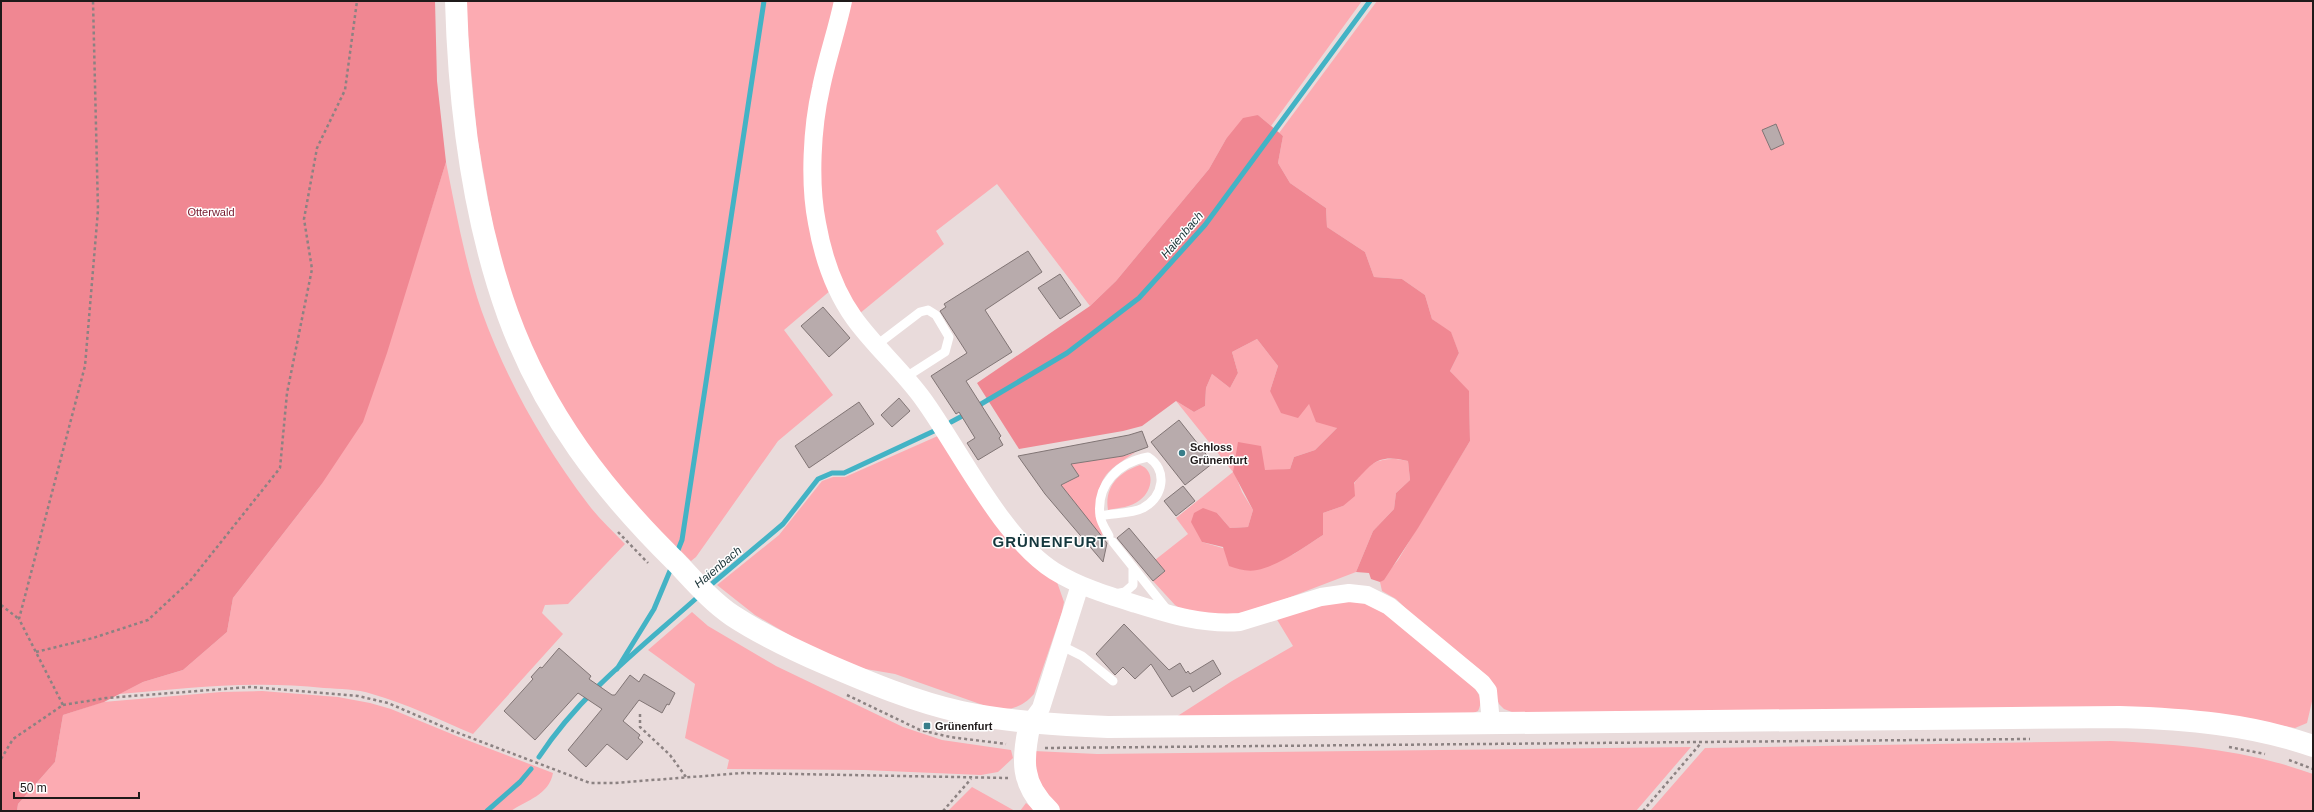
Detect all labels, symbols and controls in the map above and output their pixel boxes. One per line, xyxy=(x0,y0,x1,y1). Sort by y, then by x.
park label: Otterwald xyxy=(187,206,235,218)
water label: Haienbach xyxy=(1158,209,1206,261)
place label: Schloss Grünenfurt xyxy=(1190,441,1248,466)
marker: Schloss Grünenfurt xyxy=(1177,448,1187,458)
district label: GRÜNENFURT xyxy=(993,533,1108,550)
water label: Haienbach xyxy=(692,543,745,591)
place label: Grünenfurt xyxy=(935,720,993,732)
marker: Grünenfurt xyxy=(922,721,932,731)
scale bar xyxy=(14,774,139,800)
text: 50 m xyxy=(20,781,47,795)

